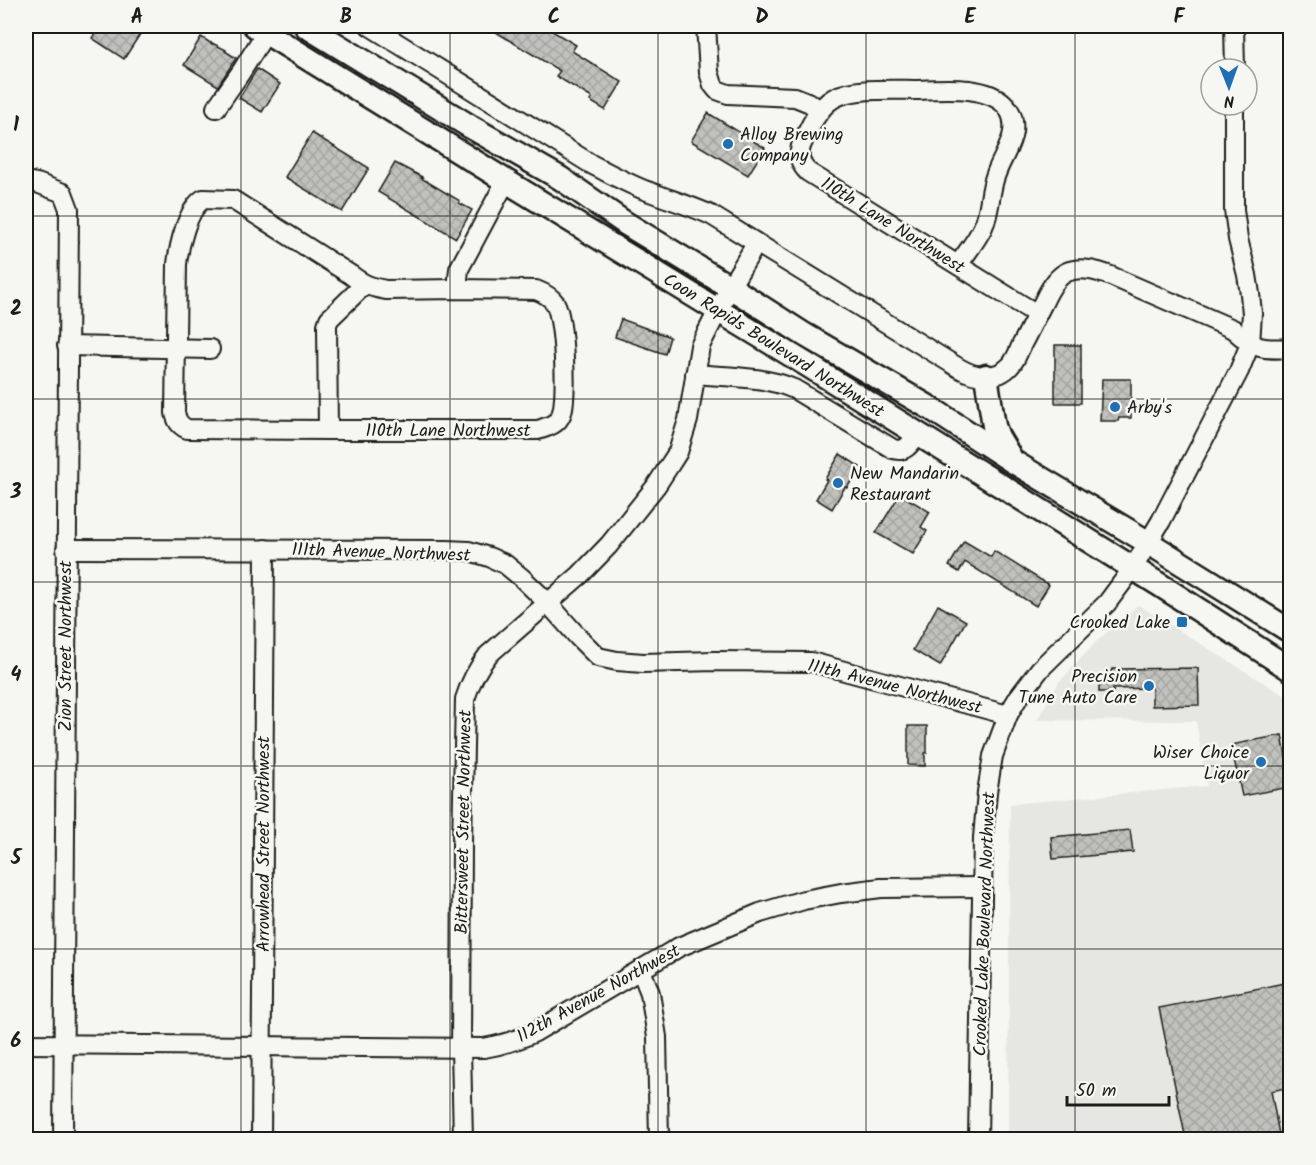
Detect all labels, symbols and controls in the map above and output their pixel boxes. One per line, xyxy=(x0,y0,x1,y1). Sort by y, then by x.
text: A xyxy=(131,2,143,34)
text: B xyxy=(340,2,352,34)
text: C xyxy=(548,2,560,34)
text: D xyxy=(755,2,769,34)
text: E xyxy=(964,2,976,34)
text: F xyxy=(1174,2,1186,34)
north arrow xyxy=(1199,57,1259,117)
text: N xyxy=(1224,88,1235,113)
text: 1 xyxy=(13,110,19,142)
place label: Alloy Brewing Company xyxy=(740,121,844,171)
marker: Alloy Brewing Company xyxy=(721,137,735,151)
street label: 110th Lane Northwest xyxy=(815,170,971,283)
street label: Coon Rapids Boulevard Northwest xyxy=(657,266,890,427)
text: 2 xyxy=(10,294,22,326)
place label: Arby's xyxy=(1127,394,1172,423)
marker: Arby's xyxy=(1108,400,1122,414)
street label: 110th Lane Northwest xyxy=(365,417,532,446)
place label: New Mandarin Restaurant xyxy=(850,460,959,510)
marker: New Mandarin Restaurant xyxy=(831,476,845,490)
text: 3 xyxy=(10,477,22,509)
street label: 111th Avenue Northwest xyxy=(291,536,472,571)
street label: Zion Street Northwest xyxy=(52,559,81,732)
place label: Crooked Lake xyxy=(1069,609,1170,638)
marker: Crooked Lake xyxy=(1175,615,1189,629)
street label: 111th Avenue Northwest xyxy=(804,652,986,723)
text: 4 xyxy=(11,660,22,692)
place label: Precision Tune Auto Care xyxy=(1019,663,1137,713)
marker: Precision Tune Auto Care xyxy=(1142,679,1156,693)
street label: Bittersweet Street Northwest xyxy=(448,708,481,935)
street label: Arrowhead Street Northwest xyxy=(250,735,279,952)
place label: Wiser Choice Liquor xyxy=(1153,739,1250,789)
marker: Wiser Choice Liquor xyxy=(1254,755,1268,769)
street label: Crooked Lake Boulevard Northwest xyxy=(966,790,1005,1057)
text: 5 xyxy=(10,843,23,875)
street label: 112th Avenue Northwest xyxy=(511,937,687,1051)
text: 6 xyxy=(11,1026,22,1058)
scale bar xyxy=(1067,1069,1169,1107)
text: 50 m xyxy=(1076,1077,1116,1106)

